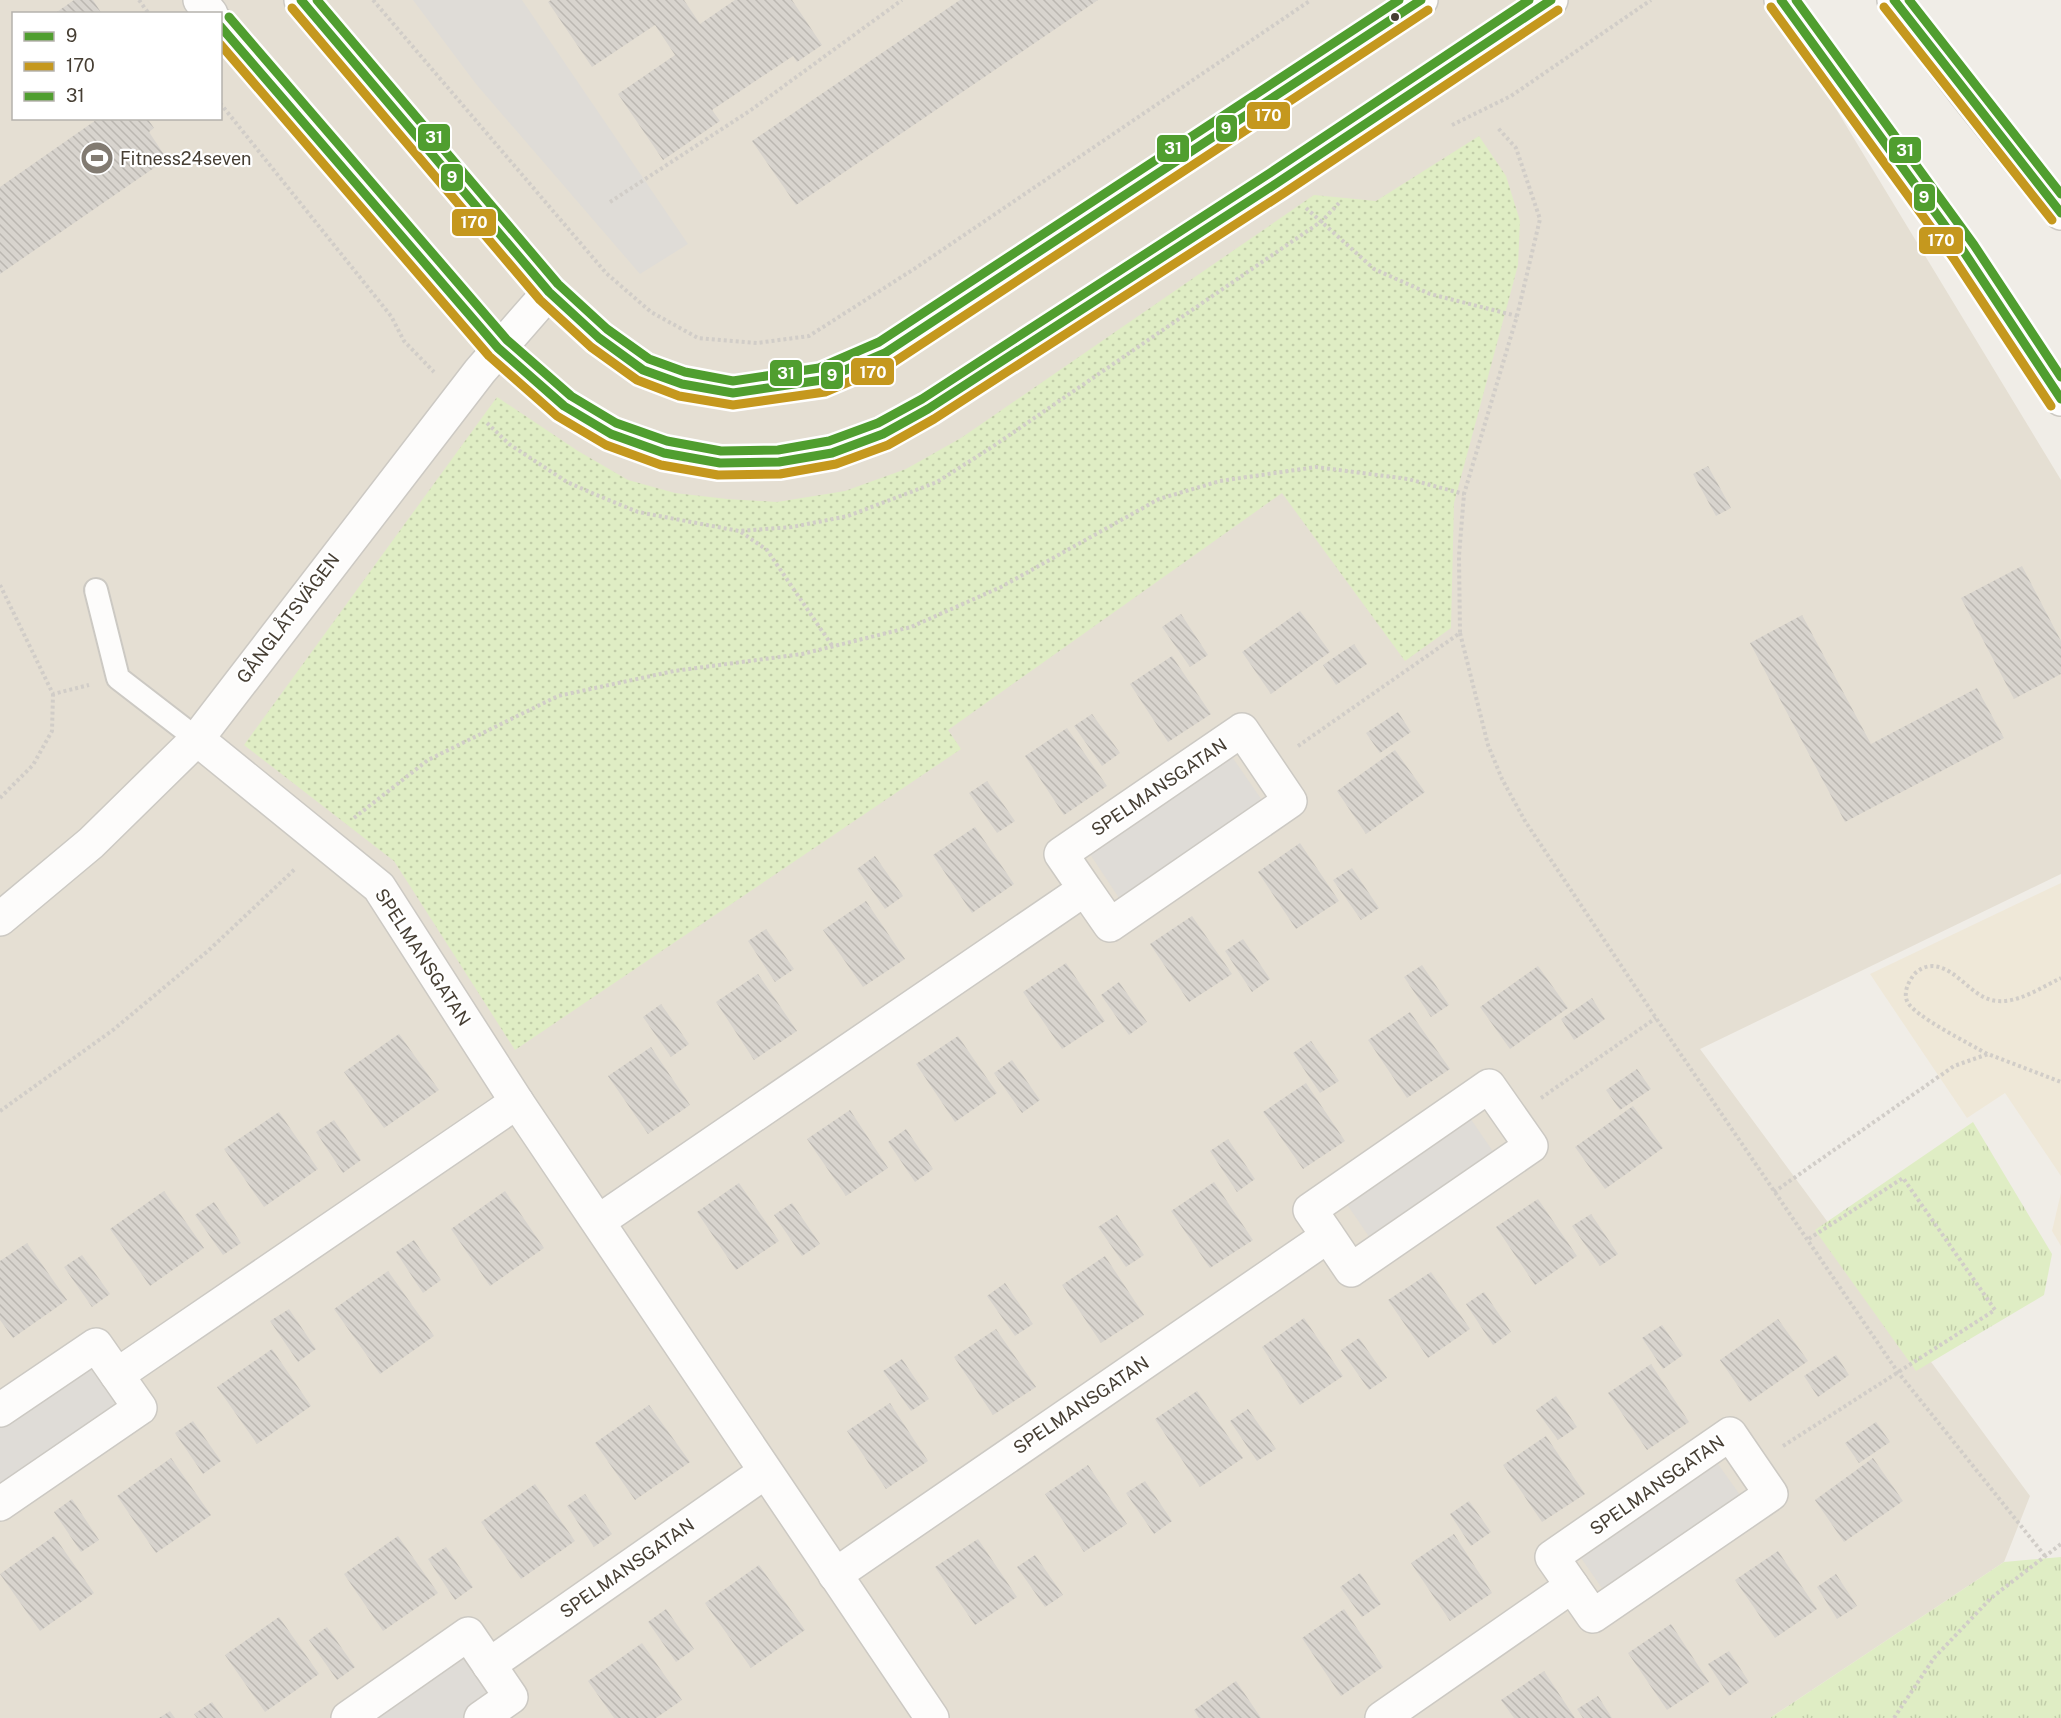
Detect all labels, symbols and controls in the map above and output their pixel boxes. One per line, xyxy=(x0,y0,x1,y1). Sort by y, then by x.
unlabelled marker xyxy=(1389,11,1401,23)
legend xyxy=(12,12,222,120)
text: 9 xyxy=(66,25,77,46)
text: 170 xyxy=(66,55,95,76)
text: 31 xyxy=(66,85,85,106)
line badge: 170 xyxy=(1246,101,1291,130)
text: 170 xyxy=(1254,106,1282,125)
line badge: 9 xyxy=(1215,114,1238,143)
text: 9 xyxy=(1221,119,1231,138)
line badge: 31 xyxy=(417,123,451,152)
text: 31 xyxy=(425,128,443,147)
line badge: 31 xyxy=(1156,134,1190,163)
line badge: 31 xyxy=(1888,136,1922,164)
text: 31 xyxy=(1164,139,1182,158)
sports icon: Fitness24seven xyxy=(79,140,115,176)
text: 31 xyxy=(1896,141,1914,160)
place label: Fitness24seven xyxy=(120,148,252,169)
line badge: 9 xyxy=(440,163,464,192)
text: 9 xyxy=(447,168,457,187)
line badge: 9 xyxy=(1913,183,1936,212)
text: 9 xyxy=(1919,188,1929,207)
line badge: 170 xyxy=(451,208,497,237)
text: 170 xyxy=(460,213,488,232)
line badge: 170 xyxy=(1918,226,1964,255)
text: 170 xyxy=(1927,231,1955,250)
line badge: 170 xyxy=(850,357,895,386)
line badge: 31 xyxy=(769,359,803,387)
line badge: 9 xyxy=(820,361,844,390)
text: 170 xyxy=(859,363,887,382)
text: 31 xyxy=(777,364,795,383)
text: 9 xyxy=(827,366,837,385)
street label: GÅNGLÅTSVÄGEN xyxy=(231,548,344,687)
street label: SPELMANSGATAN xyxy=(1087,734,1231,840)
street label: SPELMANSGATAN xyxy=(371,885,475,1029)
street label: SPELMANSGATAN xyxy=(1009,1352,1153,1458)
street label: SPELMANSGATAN xyxy=(1586,1431,1728,1539)
street label: SPELMANSGATAN xyxy=(556,1514,698,1622)

